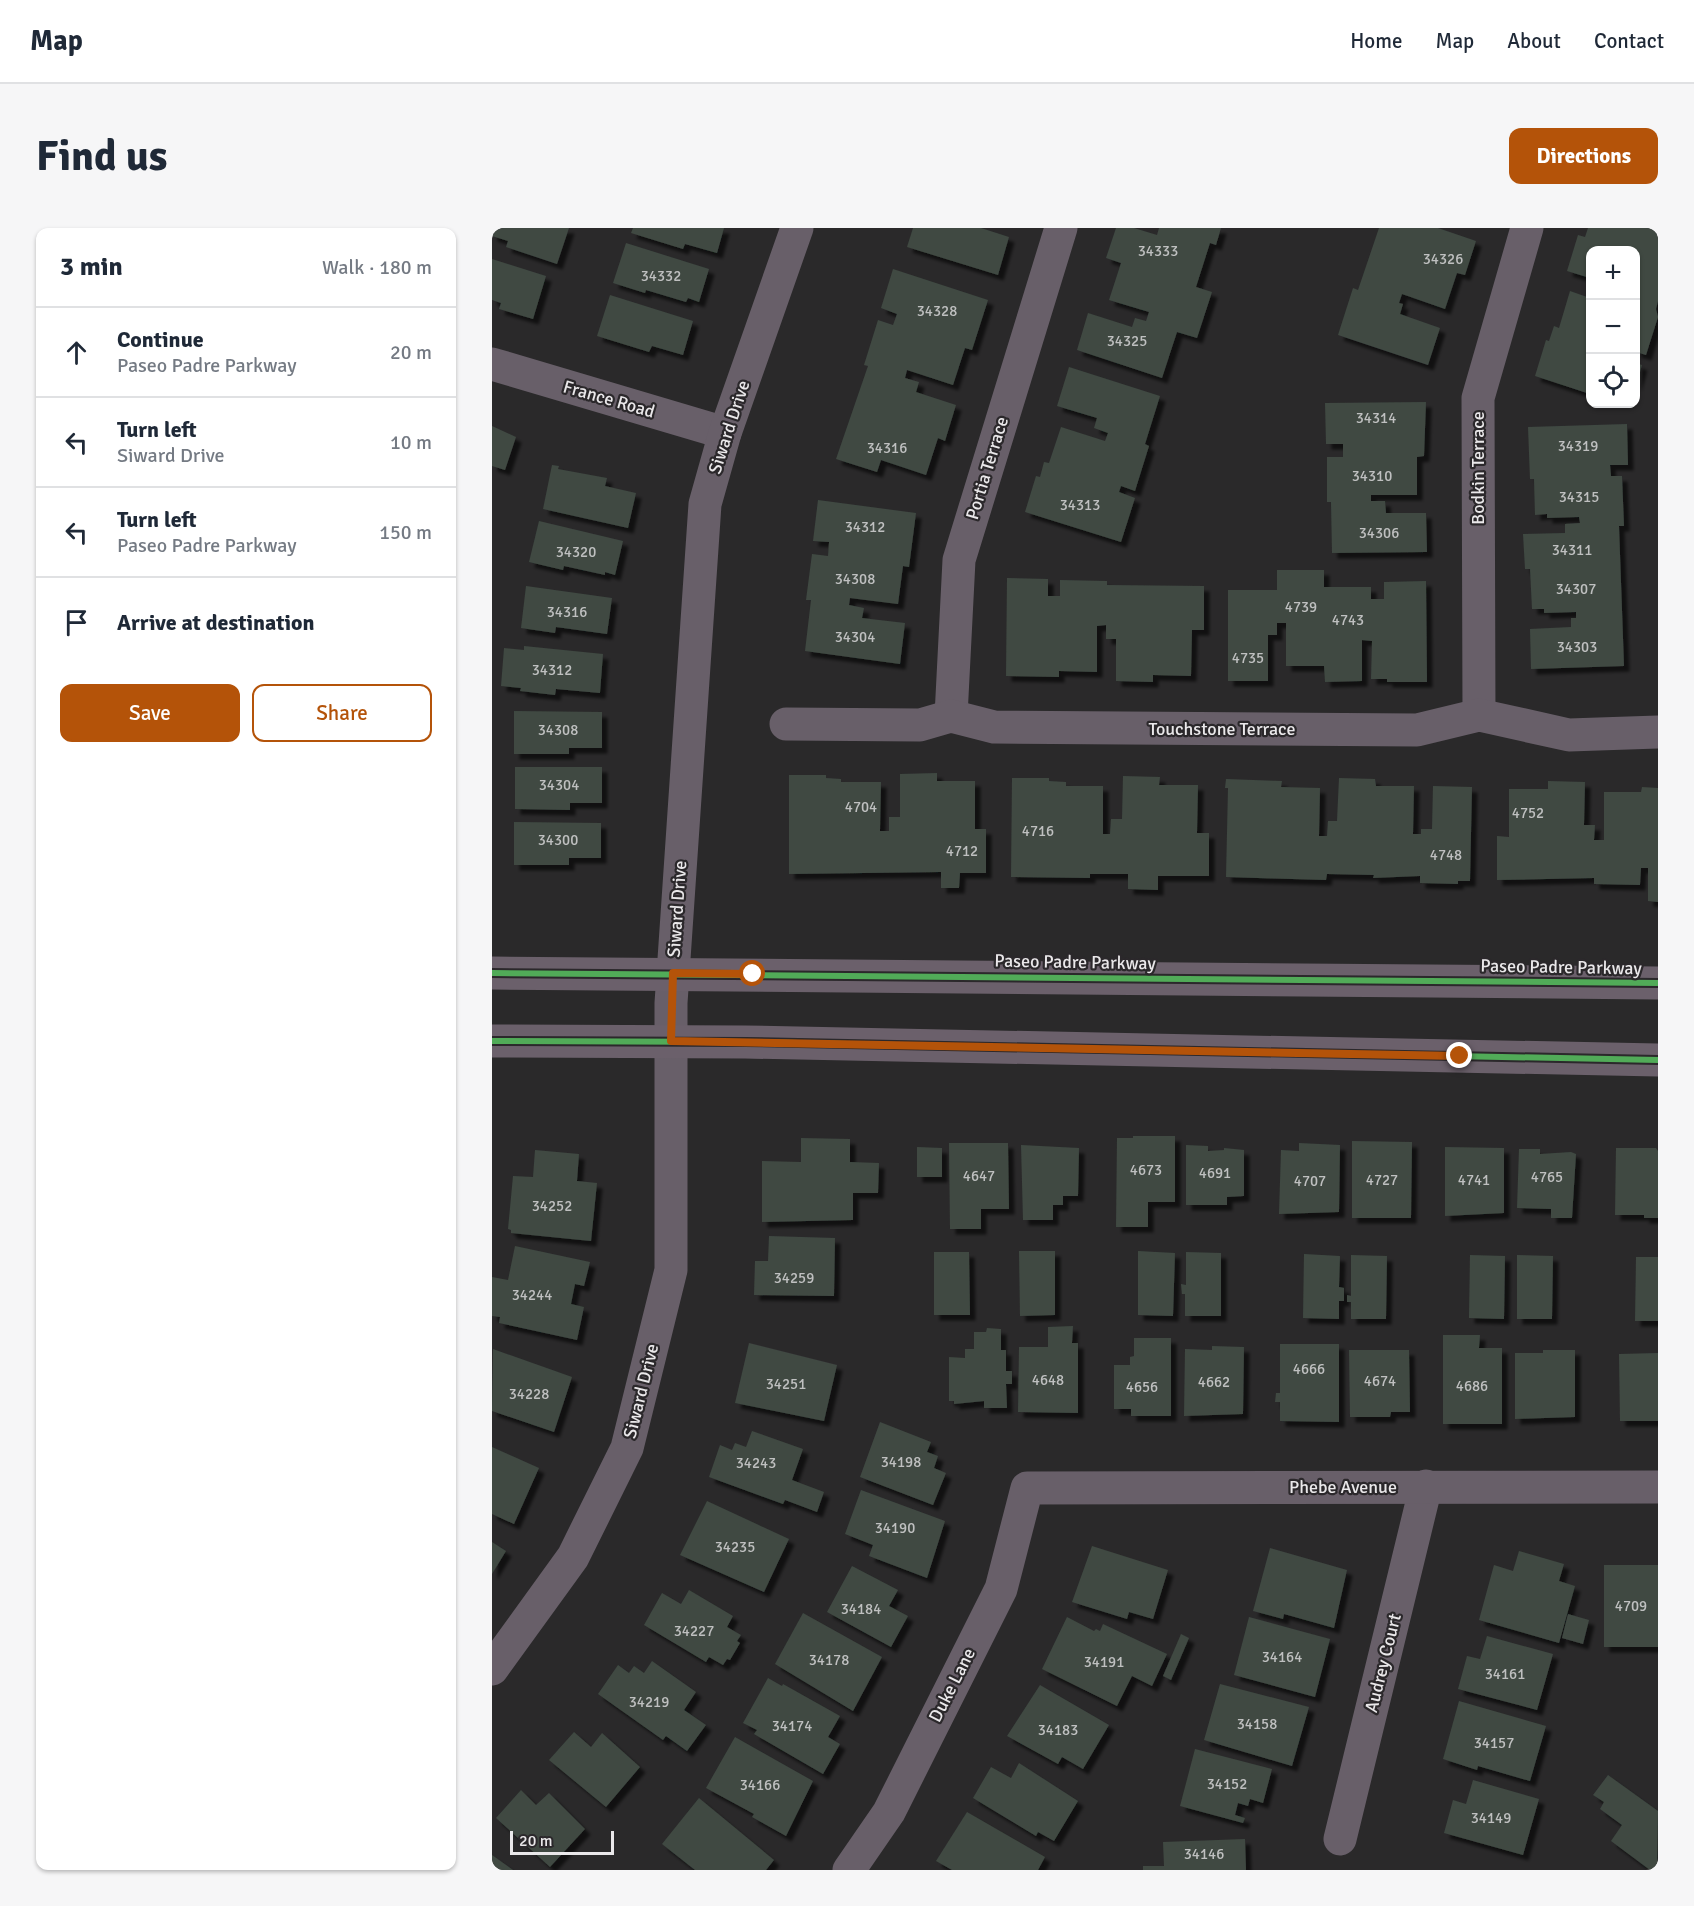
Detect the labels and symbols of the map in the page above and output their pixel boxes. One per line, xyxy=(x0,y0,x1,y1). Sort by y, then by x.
house number: 34333 xyxy=(1138,242,1178,260)
house number: 34326 xyxy=(1423,250,1463,268)
house number: 34332 xyxy=(641,267,681,285)
house number: 34328 xyxy=(917,302,957,320)
house number: 34325 xyxy=(1107,332,1147,350)
street label: France Road xyxy=(561,375,657,423)
street label: Siward Drive xyxy=(704,378,754,476)
house number: 34314 xyxy=(1356,409,1396,427)
street label: Bodkin Terrace xyxy=(1467,411,1489,525)
street label: Portia Terrace xyxy=(961,414,1013,522)
house number: 34319 xyxy=(1558,437,1598,455)
house number: 34316 xyxy=(867,439,907,457)
house number: 34310 xyxy=(1352,467,1392,485)
house number: 34315 xyxy=(1559,488,1599,506)
house number: 34313 xyxy=(1060,496,1100,514)
house number: 34312 xyxy=(845,518,885,536)
house number: 34306 xyxy=(1359,524,1399,542)
house number: 34311 xyxy=(1552,541,1592,559)
house number: 34320 xyxy=(556,543,596,561)
house number: 34308 xyxy=(835,570,875,588)
house number: 34307 xyxy=(1556,580,1596,598)
house number: 4739 xyxy=(1285,598,1317,616)
house number: 34316 xyxy=(547,603,587,621)
house number: 4743 xyxy=(1332,611,1364,629)
house number: 34304 xyxy=(835,628,875,646)
house number: 34303 xyxy=(1557,638,1597,656)
house number: 4735 xyxy=(1232,649,1264,667)
house number: 34312 xyxy=(532,661,572,679)
street label: Touchstone Terrace xyxy=(1149,718,1295,740)
house number: 34308 xyxy=(538,721,578,739)
house number: 34304 xyxy=(539,776,579,794)
house number: 4704 xyxy=(845,798,877,816)
house number: 4752 xyxy=(1512,804,1544,822)
house number: 4716 xyxy=(1022,822,1054,840)
house number: 34300 xyxy=(538,831,578,849)
house number: 4712 xyxy=(946,842,978,860)
house number: 4748 xyxy=(1430,846,1462,864)
street label: Siward Drive xyxy=(663,860,691,958)
street label: Paseo Padre Parkway xyxy=(994,950,1157,974)
street label: Paseo Padre Parkway xyxy=(1480,955,1643,979)
route start xyxy=(739,960,765,986)
route end xyxy=(1446,1042,1472,1068)
house number: 4673 xyxy=(1130,1161,1162,1179)
house number: 4691 xyxy=(1199,1164,1231,1182)
house number: 4647 xyxy=(963,1167,995,1185)
house number: 4765 xyxy=(1531,1168,1563,1186)
house number: 4727 xyxy=(1366,1171,1398,1189)
house number: 4741 xyxy=(1458,1171,1490,1189)
house number: 4707 xyxy=(1294,1172,1326,1190)
house number: 34252 xyxy=(532,1197,572,1215)
house number: 34259 xyxy=(774,1269,814,1287)
house number: 34244 xyxy=(512,1286,552,1304)
street label: Siward Drive xyxy=(619,1341,663,1441)
house number: 4666 xyxy=(1293,1360,1325,1378)
house number: 4648 xyxy=(1032,1371,1064,1389)
house number: 4674 xyxy=(1364,1372,1396,1390)
house number: 4662 xyxy=(1198,1373,1230,1391)
house number: 34251 xyxy=(766,1375,806,1393)
house number: 4686 xyxy=(1456,1377,1488,1395)
house number: 4656 xyxy=(1126,1378,1158,1396)
house number: 34228 xyxy=(509,1385,549,1403)
house number: 34198 xyxy=(881,1453,921,1471)
house number: 34243 xyxy=(736,1454,776,1472)
street label: Phebe Avenue xyxy=(1289,1476,1397,1498)
house number: 34190 xyxy=(875,1519,915,1537)
house number: 34235 xyxy=(715,1538,755,1556)
house number: 4709 xyxy=(1615,1597,1647,1615)
house number: 34184 xyxy=(841,1600,881,1618)
street label: Audrey Court xyxy=(1360,1611,1406,1715)
house number: 34227 xyxy=(674,1622,714,1640)
street label: Duke Lane xyxy=(924,1644,980,1726)
house number: 34164 xyxy=(1262,1648,1302,1666)
house number: 34178 xyxy=(809,1651,849,1669)
house number: 34191 xyxy=(1084,1653,1124,1671)
house number: 34161 xyxy=(1485,1665,1525,1683)
house number: 34219 xyxy=(629,1693,669,1711)
house number: 34158 xyxy=(1237,1715,1277,1733)
house number: 34174 xyxy=(772,1717,812,1735)
house number: 34183 xyxy=(1038,1721,1078,1739)
house number: 34157 xyxy=(1474,1734,1514,1752)
house number: 34152 xyxy=(1207,1775,1247,1793)
house number: 34166 xyxy=(740,1776,780,1794)
house number: 34149 xyxy=(1471,1809,1511,1827)
scale bar xyxy=(510,1828,614,1856)
house number: 34146 xyxy=(1184,1845,1224,1863)

